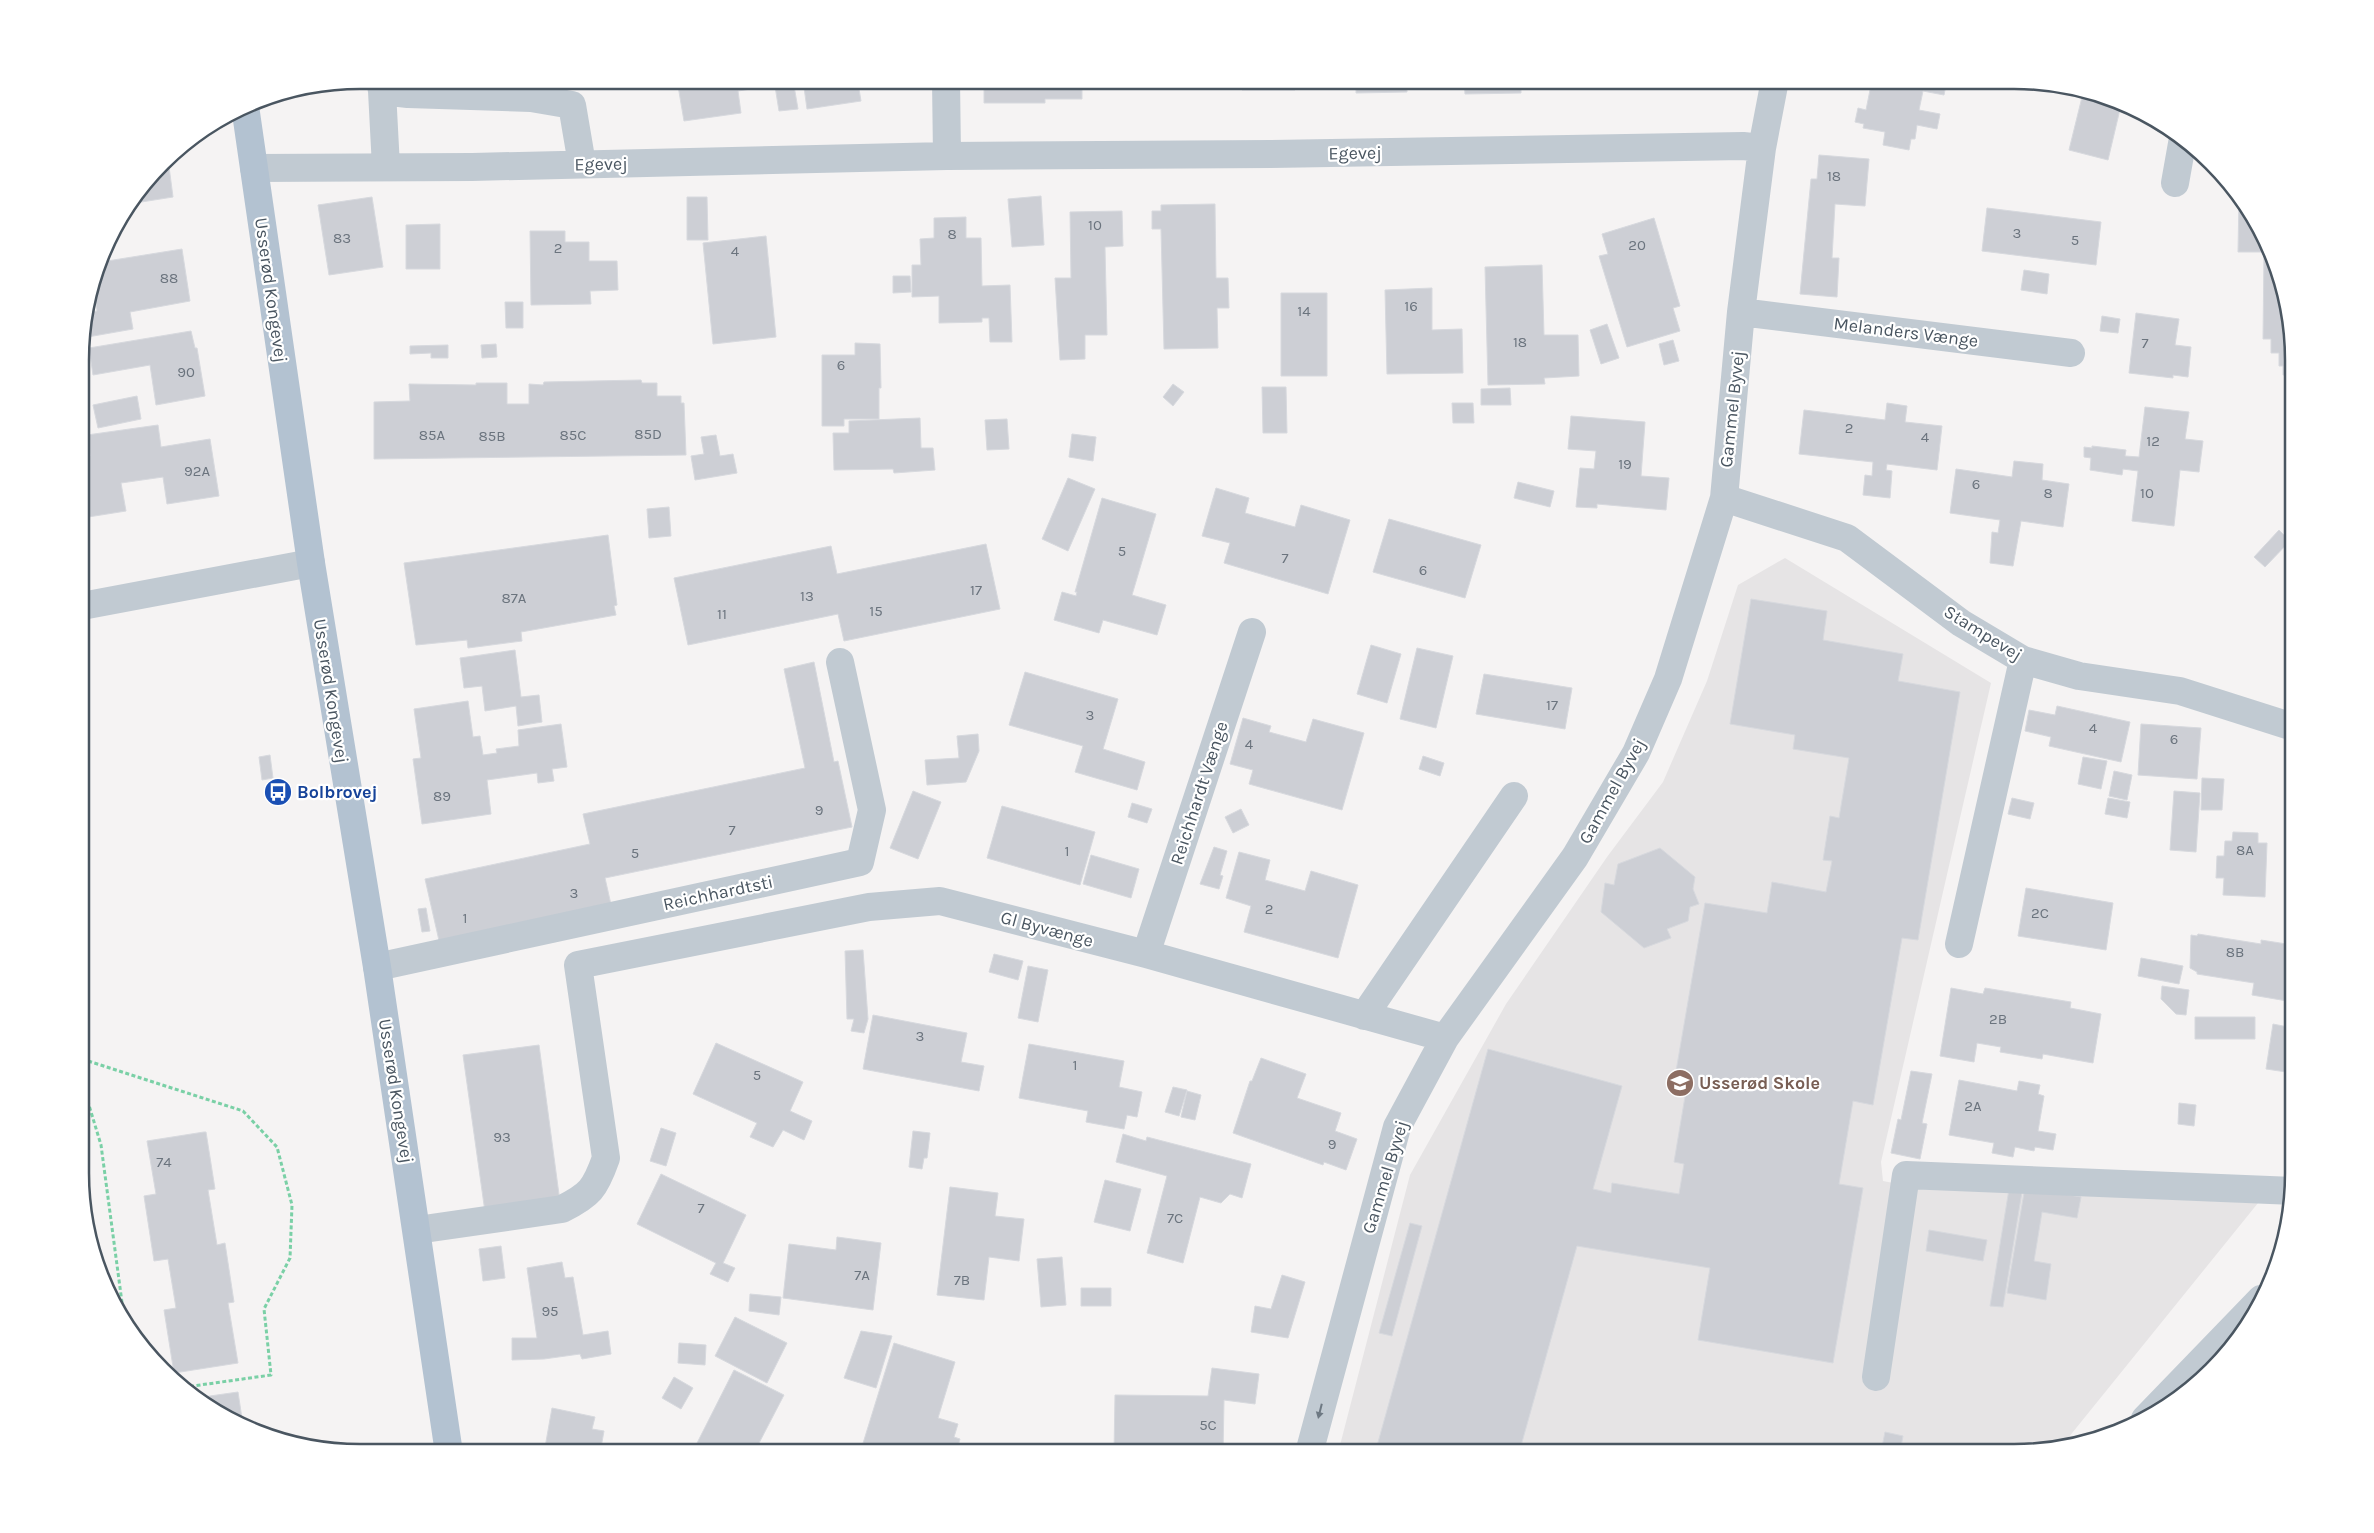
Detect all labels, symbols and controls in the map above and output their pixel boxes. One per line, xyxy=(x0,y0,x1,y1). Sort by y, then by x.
street label: Egevej xyxy=(1328,142,1382,164)
street label: Egevej xyxy=(574,153,628,175)
house number: 18 xyxy=(1827,167,1841,185)
street label: Usserød Kongevej xyxy=(250,216,292,364)
house number: 10 xyxy=(1088,216,1102,234)
house number: 3 xyxy=(2013,224,2021,242)
house number: 8 xyxy=(947,225,957,243)
house number: 83 xyxy=(333,229,351,247)
house number: 5 xyxy=(2071,231,2079,249)
house number: 20 xyxy=(1628,236,1646,254)
house number: 2 xyxy=(554,239,562,257)
house number: 4 xyxy=(731,242,740,260)
house number: 88 xyxy=(160,269,178,287)
house number: 16 xyxy=(1404,297,1418,315)
house number: 14 xyxy=(1297,302,1311,320)
street label: Melanders Vænge xyxy=(1832,312,1980,352)
house number: 18 xyxy=(1513,333,1527,351)
house number: 7 xyxy=(2141,334,2149,352)
street label: Gammel Byvej xyxy=(1715,350,1749,468)
house number: 6 xyxy=(837,356,845,374)
house number: 90 xyxy=(177,363,195,381)
house number: 2 xyxy=(1845,419,1853,437)
house number: 85D xyxy=(634,425,662,443)
house number: 85A xyxy=(419,426,446,444)
house number: 85C xyxy=(560,426,586,444)
house number: 85B xyxy=(478,427,506,445)
house number: 4 xyxy=(1921,428,1930,446)
house number: 12 xyxy=(2146,432,2160,450)
house number: 19 xyxy=(1618,455,1632,473)
house number: 92A xyxy=(184,462,210,480)
house number: 6 xyxy=(1972,475,1980,493)
house number: 8 xyxy=(2043,484,2053,502)
house number: 10 xyxy=(2140,484,2154,502)
house number: 5 xyxy=(1118,542,1126,560)
house number: 7 xyxy=(1281,549,1289,567)
house number: 6 xyxy=(1419,561,1427,579)
house number: 17 xyxy=(970,581,982,599)
house number: 13 xyxy=(800,587,814,605)
house number: 87A xyxy=(502,589,527,607)
street label: Stampevej xyxy=(1940,600,2026,666)
house number: 15 xyxy=(869,602,883,620)
house number: 11 xyxy=(717,605,727,623)
street label: Usserød Kongevej xyxy=(309,617,353,765)
house number: 17 xyxy=(1546,696,1558,714)
house number: 3 xyxy=(1086,706,1094,724)
street label: Reichhardt Vænge xyxy=(1165,718,1233,868)
house number: 4 xyxy=(2089,719,2098,737)
house number: 6 xyxy=(2170,730,2178,748)
street label: Gammel Byvej xyxy=(1574,734,1650,848)
house number: 4 xyxy=(1245,735,1254,753)
bus stop icon: Bolbrovej xyxy=(263,777,293,807)
place label: Bolbrovej xyxy=(297,781,378,803)
house number: 89 xyxy=(433,787,451,805)
house number: 9 xyxy=(815,801,823,819)
house number: 7 xyxy=(728,821,736,839)
house number: 8A xyxy=(2236,841,2254,859)
house number: 1 xyxy=(1065,842,1069,860)
house number: 5 xyxy=(631,844,639,862)
street label: Reichhardtsti xyxy=(661,871,775,915)
house number: 3 xyxy=(570,884,578,902)
house number: 2 xyxy=(1265,900,1273,918)
house number: 2C xyxy=(2031,904,2049,922)
street label: Gl Byvænge xyxy=(998,906,1096,952)
house number: 1 xyxy=(463,909,467,927)
house number: 8B xyxy=(2226,943,2244,961)
house number: 2B xyxy=(1989,1010,2007,1028)
street label: Usserød Kongevej xyxy=(374,1017,418,1165)
house number: 3 xyxy=(916,1027,924,1045)
house number: 1 xyxy=(1073,1056,1077,1074)
house number: 5 xyxy=(753,1066,761,1084)
school or university icon: Usserød Skole xyxy=(1665,1068,1695,1098)
place label: Usserød Skole xyxy=(1699,1072,1820,1094)
house number: 2A xyxy=(1964,1097,1982,1115)
street label: Gammel Byvej xyxy=(1357,1118,1413,1236)
house number: 93 xyxy=(493,1128,511,1146)
house number: 9 xyxy=(1328,1135,1336,1153)
house number: 74 xyxy=(156,1153,172,1171)
house number: 7 xyxy=(697,1199,705,1217)
house number: 7C xyxy=(1167,1209,1183,1227)
house number: 7A xyxy=(854,1266,870,1284)
house number: 7B xyxy=(954,1271,970,1289)
house number: 95 xyxy=(541,1302,559,1320)
one-way arrow xyxy=(1316,1403,1324,1418)
house number: 5C xyxy=(1199,1416,1217,1434)

